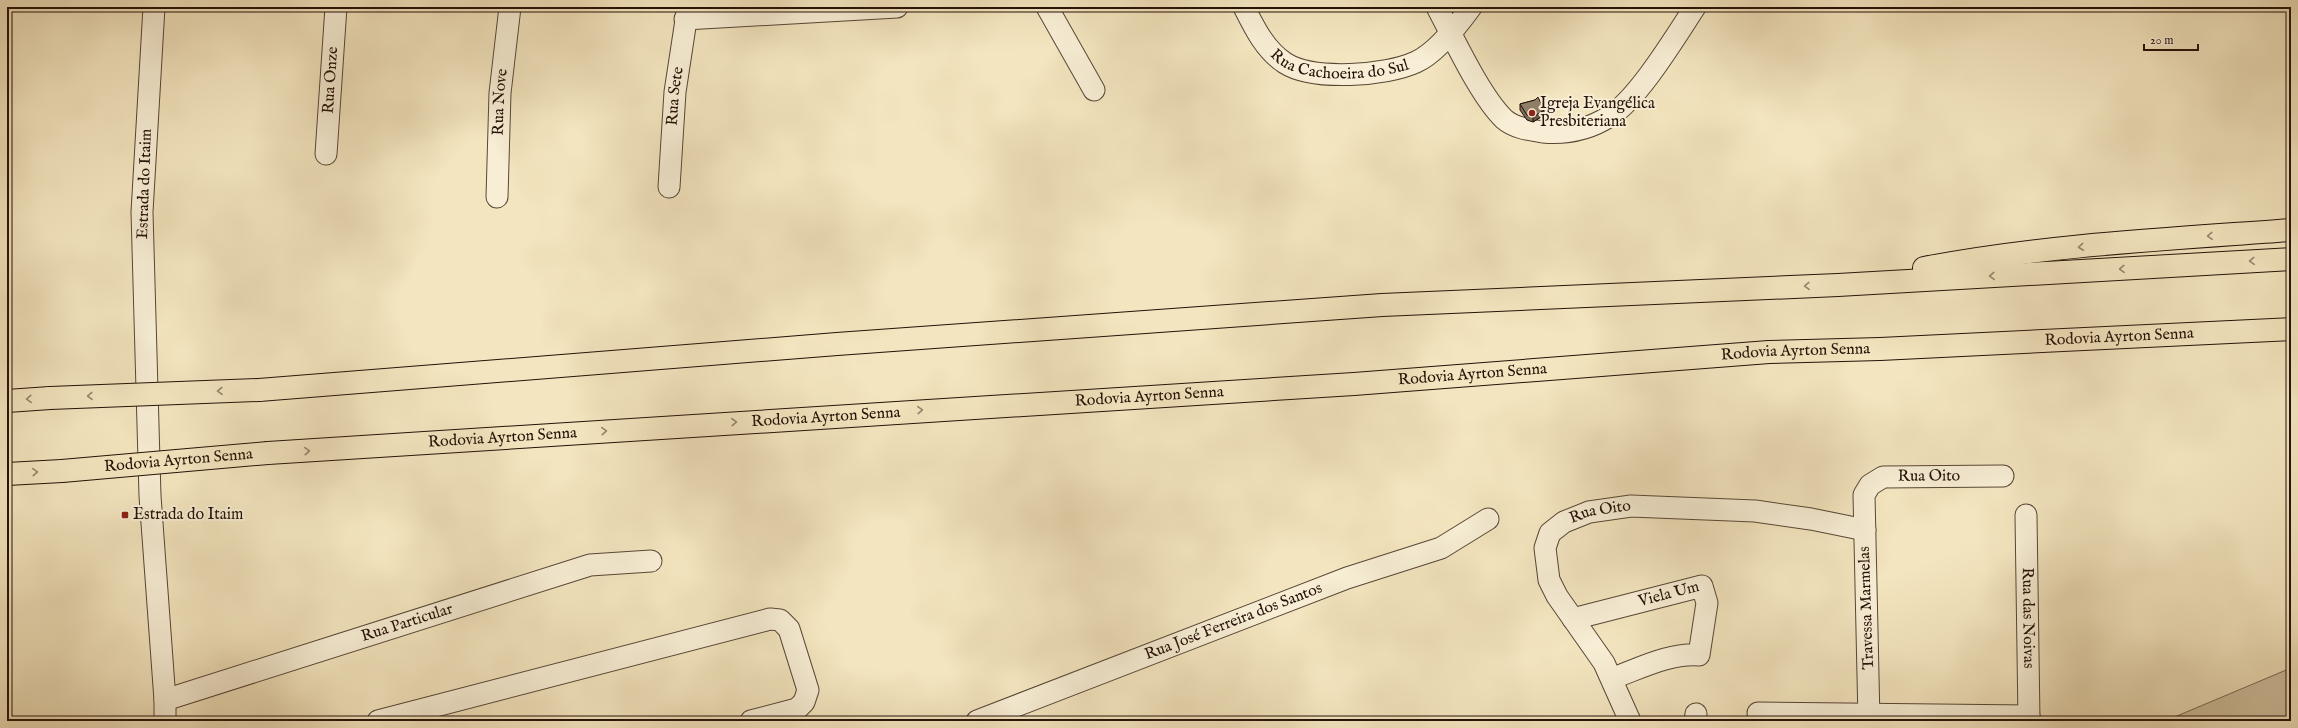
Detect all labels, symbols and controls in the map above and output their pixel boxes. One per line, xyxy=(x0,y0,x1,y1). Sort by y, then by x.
scale bar xyxy=(2144,26,2198,52)
text: 20 m xyxy=(2150,33,2173,48)
street label: Rua Cachoeira do Sul xyxy=(1266,45,1412,85)
street label: Rua Onze xyxy=(319,46,343,114)
street label: Rua Sete xyxy=(663,65,689,126)
street label: Rua Nove xyxy=(489,68,513,136)
place label: Igreja Evangélica Presbiteriana xyxy=(1540,94,1655,132)
marker: Igreja Evangélica Presbiteriana xyxy=(1527,108,1537,118)
street label: Estrada do Itaim xyxy=(133,128,157,240)
one-way arrow xyxy=(2207,232,2213,241)
one-way arrow xyxy=(2078,242,2084,251)
one-way arrow xyxy=(2249,257,2255,266)
one-way arrow xyxy=(2119,264,2125,273)
one-way arrow xyxy=(1989,272,1996,281)
one-way arrow xyxy=(1804,282,1810,291)
street label: Rodovia Ayrton Senna xyxy=(2044,324,2194,351)
street label: Rodovia Ayrton Senna xyxy=(1720,339,1871,366)
street label: Rodovia Ayrton Senna xyxy=(1397,359,1548,391)
street label: Rodovia Ayrton Senna xyxy=(1074,382,1224,412)
one-way arrow xyxy=(217,387,223,396)
one-way arrow xyxy=(87,392,93,401)
one-way arrow xyxy=(26,395,32,404)
street label: Rodovia Ayrton Senna xyxy=(751,403,901,432)
one-way arrow xyxy=(917,406,923,414)
one-way arrow xyxy=(731,418,737,427)
street label: Rodovia Ayrton Senna xyxy=(427,423,578,453)
one-way arrow xyxy=(601,426,607,435)
street label: Rodovia Ayrton Senna xyxy=(103,444,254,477)
one-way arrow xyxy=(304,446,310,455)
street label: Rua Oito xyxy=(1898,466,1961,487)
one-way arrow xyxy=(32,468,38,477)
street label: Rua Oito xyxy=(1566,496,1632,529)
place label: Estrada do Itaim xyxy=(133,505,243,525)
marker: Estrada do Itaim xyxy=(120,510,130,520)
street label: Travessa Marmelas xyxy=(1855,546,1879,670)
street label: Rua das Noivas xyxy=(2017,567,2038,669)
street label: Viela Um xyxy=(1635,577,1702,612)
street label: Rua José Ferreira dos Santos xyxy=(1142,578,1325,665)
street label: Rua Particular xyxy=(359,599,455,647)

